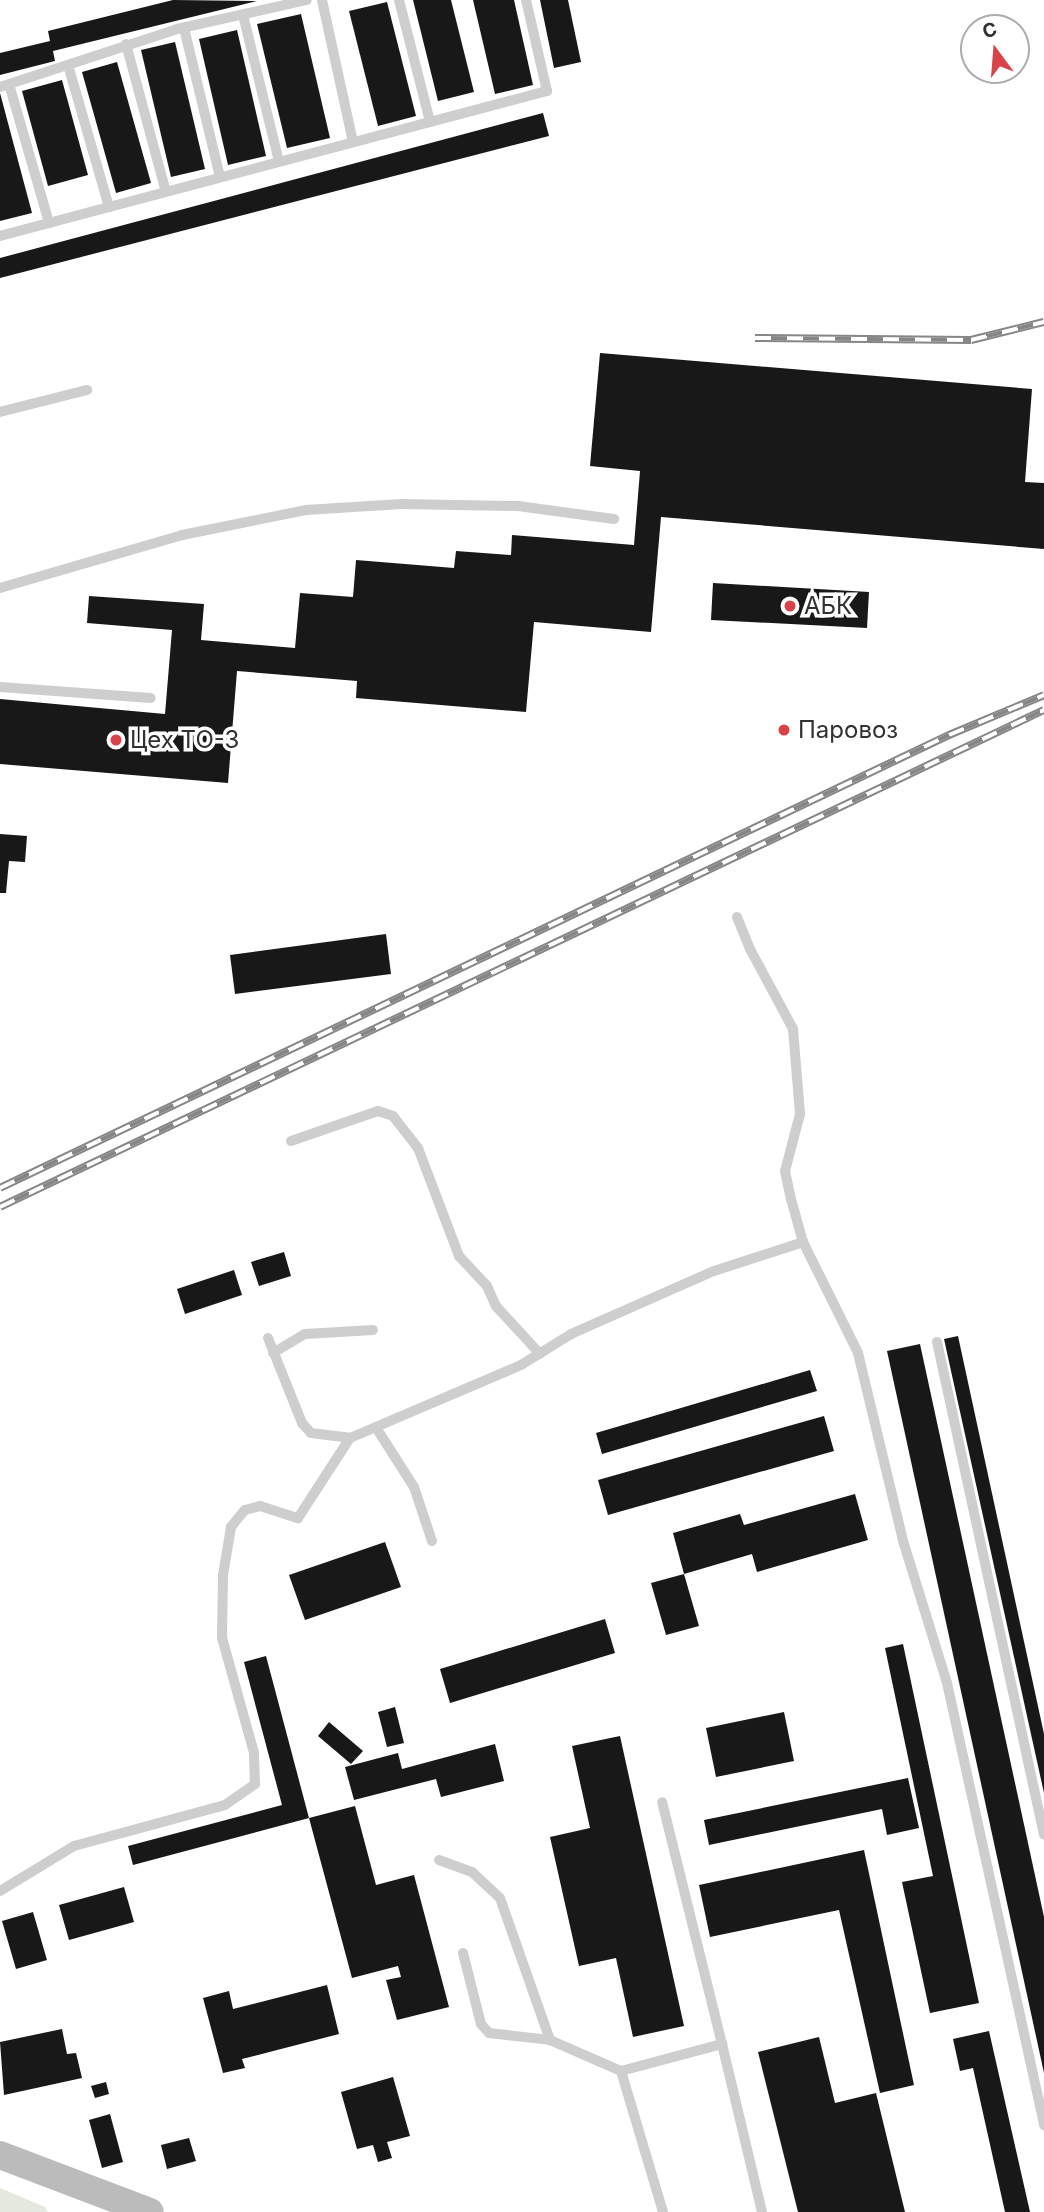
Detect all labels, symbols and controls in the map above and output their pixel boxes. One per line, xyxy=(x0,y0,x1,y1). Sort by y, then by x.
north arrow xyxy=(960,14,1030,84)
text: С xyxy=(980,17,1000,43)
place label: АБК xyxy=(804,592,852,620)
marker: АБК xyxy=(782,598,798,614)
place label: Паровоз xyxy=(798,716,898,744)
marker: Паровоз xyxy=(776,722,792,738)
place label: Цех ТО-3 xyxy=(130,726,239,754)
marker: Цех ТО-3 xyxy=(108,732,124,748)

